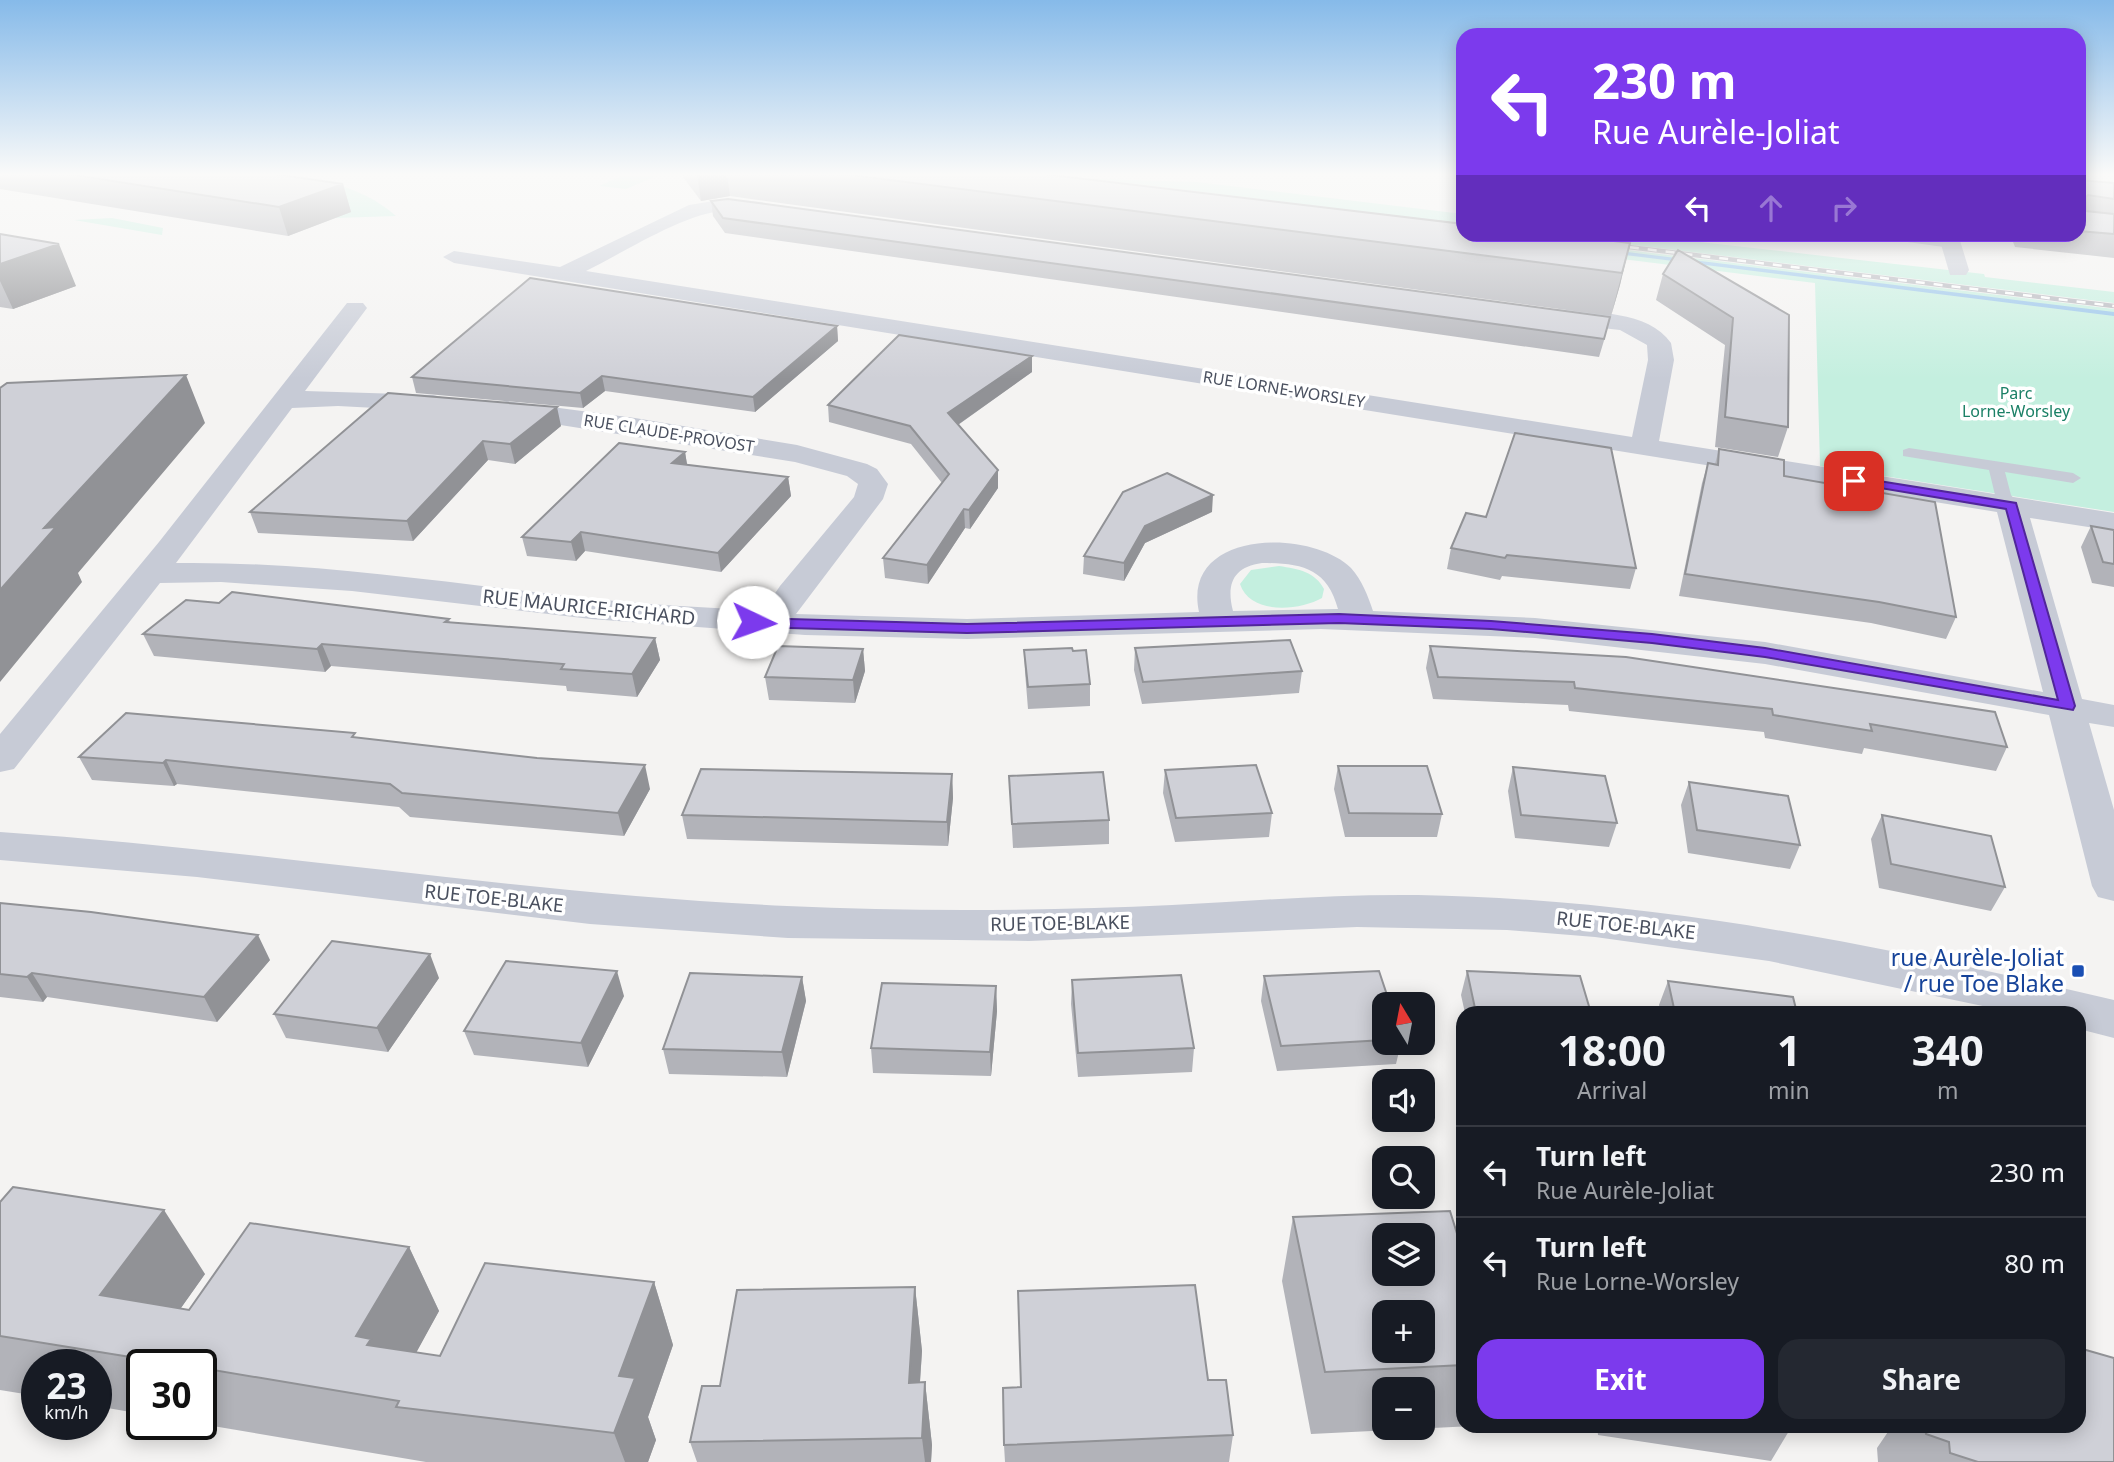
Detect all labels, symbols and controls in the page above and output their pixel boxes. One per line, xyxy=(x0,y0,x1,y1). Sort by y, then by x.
text: 230 m xyxy=(1592,47,1737,113)
icon: left xyxy=(1477,56,1568,147)
text: Rue Aurèle-Joliat xyxy=(1592,110,1840,153)
icon: left xyxy=(1679,189,1717,227)
icon: ahead xyxy=(1752,189,1790,227)
icon: right xyxy=(1825,189,1863,227)
street label: RUE LORNE-WORSLEY xyxy=(1201,365,1367,413)
park label: Parc Lorne-Worsley xyxy=(1962,382,2071,422)
street label: RUE CLAUDE-PROVOST xyxy=(582,409,756,457)
pin xyxy=(1824,451,1884,511)
icon: arrive xyxy=(1835,462,1873,500)
street label: RUE MAURICE-RICHARD xyxy=(481,583,697,631)
position arrow xyxy=(716,585,790,659)
street label: RUE TOE-BLAKE xyxy=(423,878,565,918)
street label: RUE TOE-BLAKE xyxy=(1555,905,1697,945)
street label: RUE TOE-BLAKE xyxy=(990,909,1130,937)
place label: rue Aurèle-Joliat / rue Toe Blake xyxy=(1891,941,2064,999)
marker: rue Aurèle-Joliat / rue Toe Blake xyxy=(2070,963,2086,979)
north arrow xyxy=(1372,992,1435,1055)
map controls xyxy=(1372,992,1435,1440)
text: 18:00 xyxy=(1558,1021,1666,1078)
text: 1 xyxy=(1777,1021,1801,1078)
text: 340 xyxy=(1912,1021,1984,1078)
button: sound xyxy=(1372,1069,1435,1132)
text: Arrival xyxy=(1577,1074,1647,1106)
text: min xyxy=(1768,1074,1810,1106)
text: m xyxy=(1937,1074,1959,1106)
text: Turn left xyxy=(1536,1138,1647,1174)
button: search xyxy=(1372,1146,1435,1209)
icon: left xyxy=(1477,1153,1515,1191)
text: 230 m xyxy=(1989,1154,2065,1190)
text: Rue Aurèle-Joliat xyxy=(1536,1174,1714,1206)
button: layers xyxy=(1372,1223,1435,1286)
text: Turn left xyxy=(1536,1229,1647,1265)
icon: left xyxy=(1477,1244,1515,1282)
text: 80 m xyxy=(2004,1245,2065,1281)
text: Rue Lorne-Worsley xyxy=(1536,1265,1739,1297)
button: + xyxy=(1372,1300,1435,1363)
button: Exit xyxy=(1477,1339,1764,1419)
button: Share xyxy=(1778,1339,2065,1419)
speed limit sign: 30 xyxy=(126,1349,217,1440)
text: 23 xyxy=(46,1362,87,1409)
button: − xyxy=(1372,1377,1435,1440)
text: km/h xyxy=(44,1400,89,1424)

